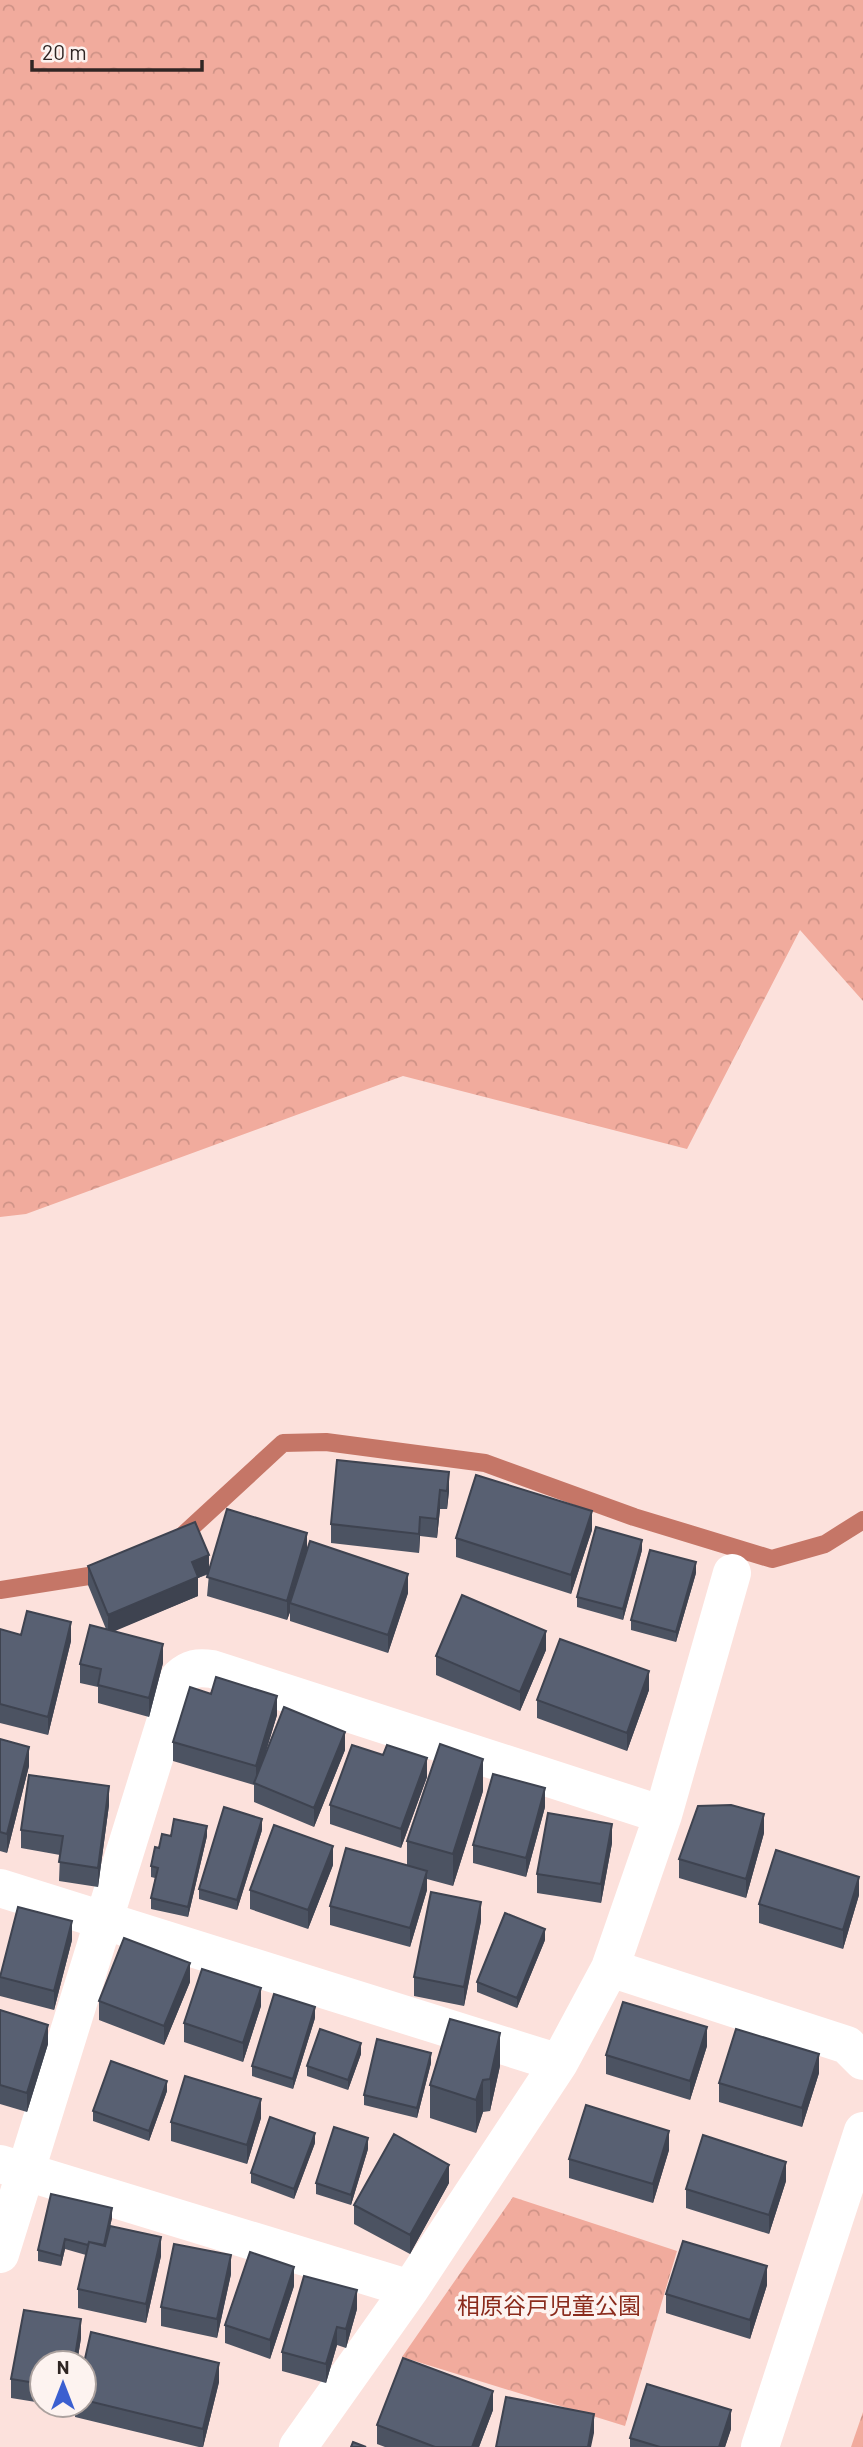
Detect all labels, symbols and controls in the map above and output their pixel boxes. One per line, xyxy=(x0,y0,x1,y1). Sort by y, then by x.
scale bar xyxy=(32,28,201,72)
text: 20 m xyxy=(42,39,87,64)
park label: 相原谷戸児童公園 xyxy=(457,2291,641,2319)
north arrow xyxy=(28,2349,98,2419)
text: N xyxy=(57,2355,69,2378)

